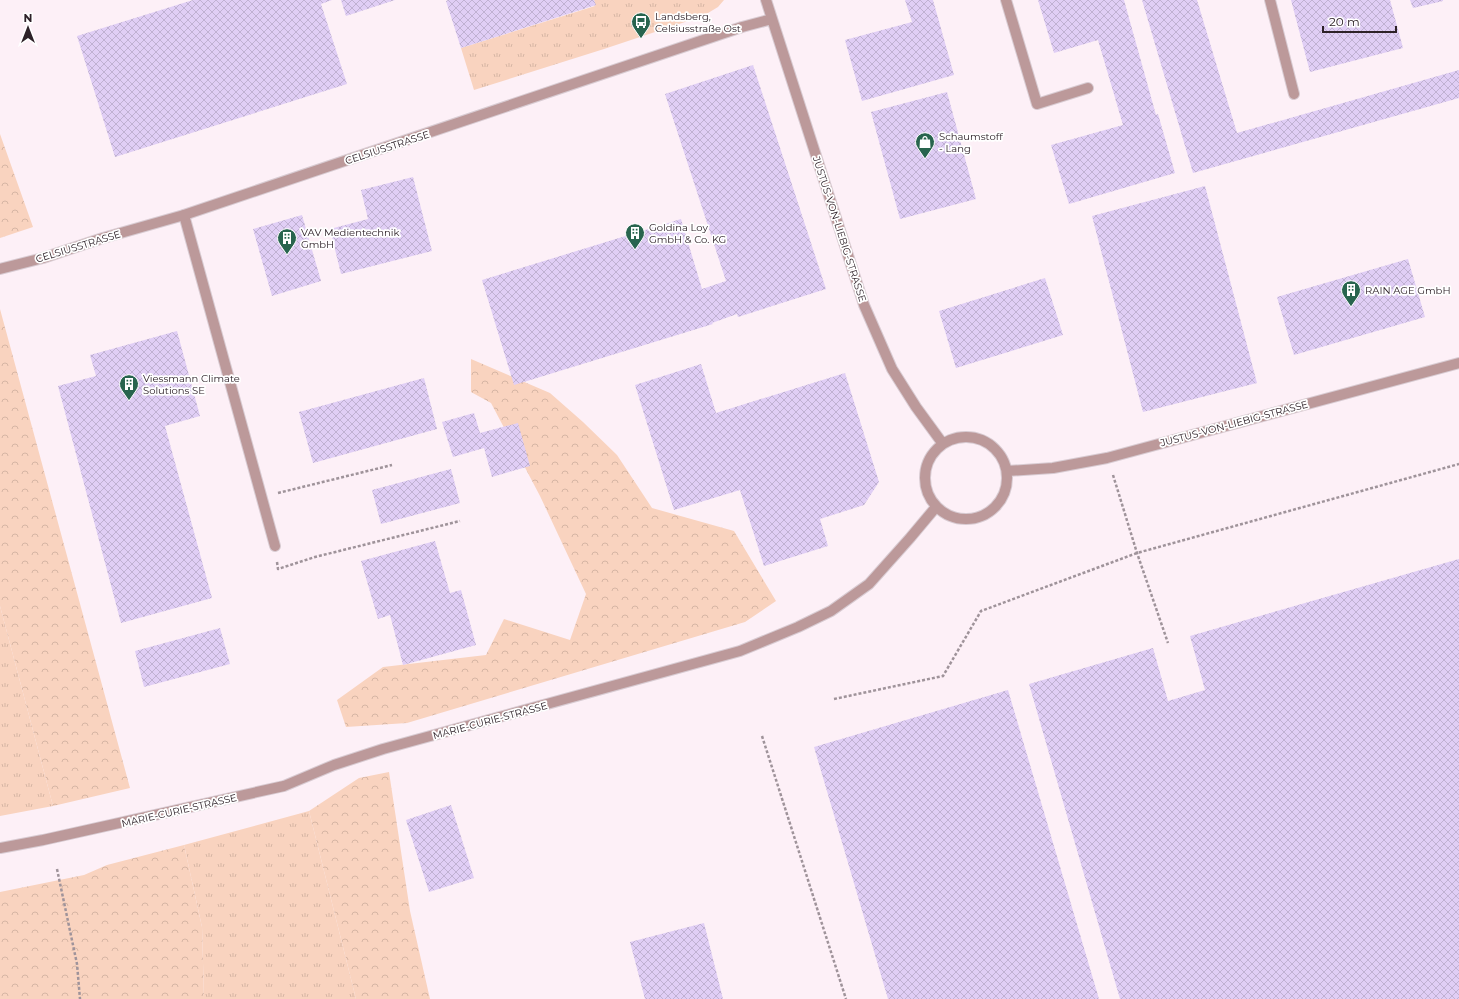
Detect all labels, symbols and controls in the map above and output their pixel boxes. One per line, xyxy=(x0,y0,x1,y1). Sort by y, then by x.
north arrow xyxy=(8,8,48,48)
scale bar xyxy=(1323,8,1396,34)
place label: Landsberg, Celsiusstraße Ost xyxy=(655,10,741,35)
text: N xyxy=(24,11,32,25)
bus stop icon: Landsberg, Celsiusstraße Ost xyxy=(630,11,652,39)
text: 20 m xyxy=(1329,14,1360,29)
street label: CELSIUSSTRASSE xyxy=(343,128,431,167)
place label: Schaumstoff - Lang xyxy=(939,130,1003,155)
shop icon: Schaumstoff - Lang xyxy=(914,131,936,159)
street label: JUSTUS-VON-LIEBIG-STRASSE xyxy=(810,154,869,304)
place label: Goldina Loy GmbH & Co. KG xyxy=(649,221,726,246)
building icon: Goldina Loy GmbH & Co. KG xyxy=(624,222,646,250)
place label: VAV Medientechnik GmbH xyxy=(301,226,400,251)
street label: CELSIUSSTRASSE xyxy=(34,227,122,266)
building icon: VAV Medientechnik GmbH xyxy=(276,227,298,255)
building icon: RAIN AGE GmbH xyxy=(1340,279,1362,307)
place label: RAIN AGE GmbH xyxy=(1365,284,1451,297)
place label: Viessmann Climate Solutions SE xyxy=(143,372,240,397)
building icon: Viessmann Climate Solutions SE xyxy=(118,373,140,401)
street label: JUSTUS-VON-LIEBIG-STRASSE xyxy=(1158,397,1310,450)
street label: MARIE-CURIE-STRASSE xyxy=(431,699,549,742)
street label: MARIE-CURIE-STRASSE xyxy=(120,791,238,830)

